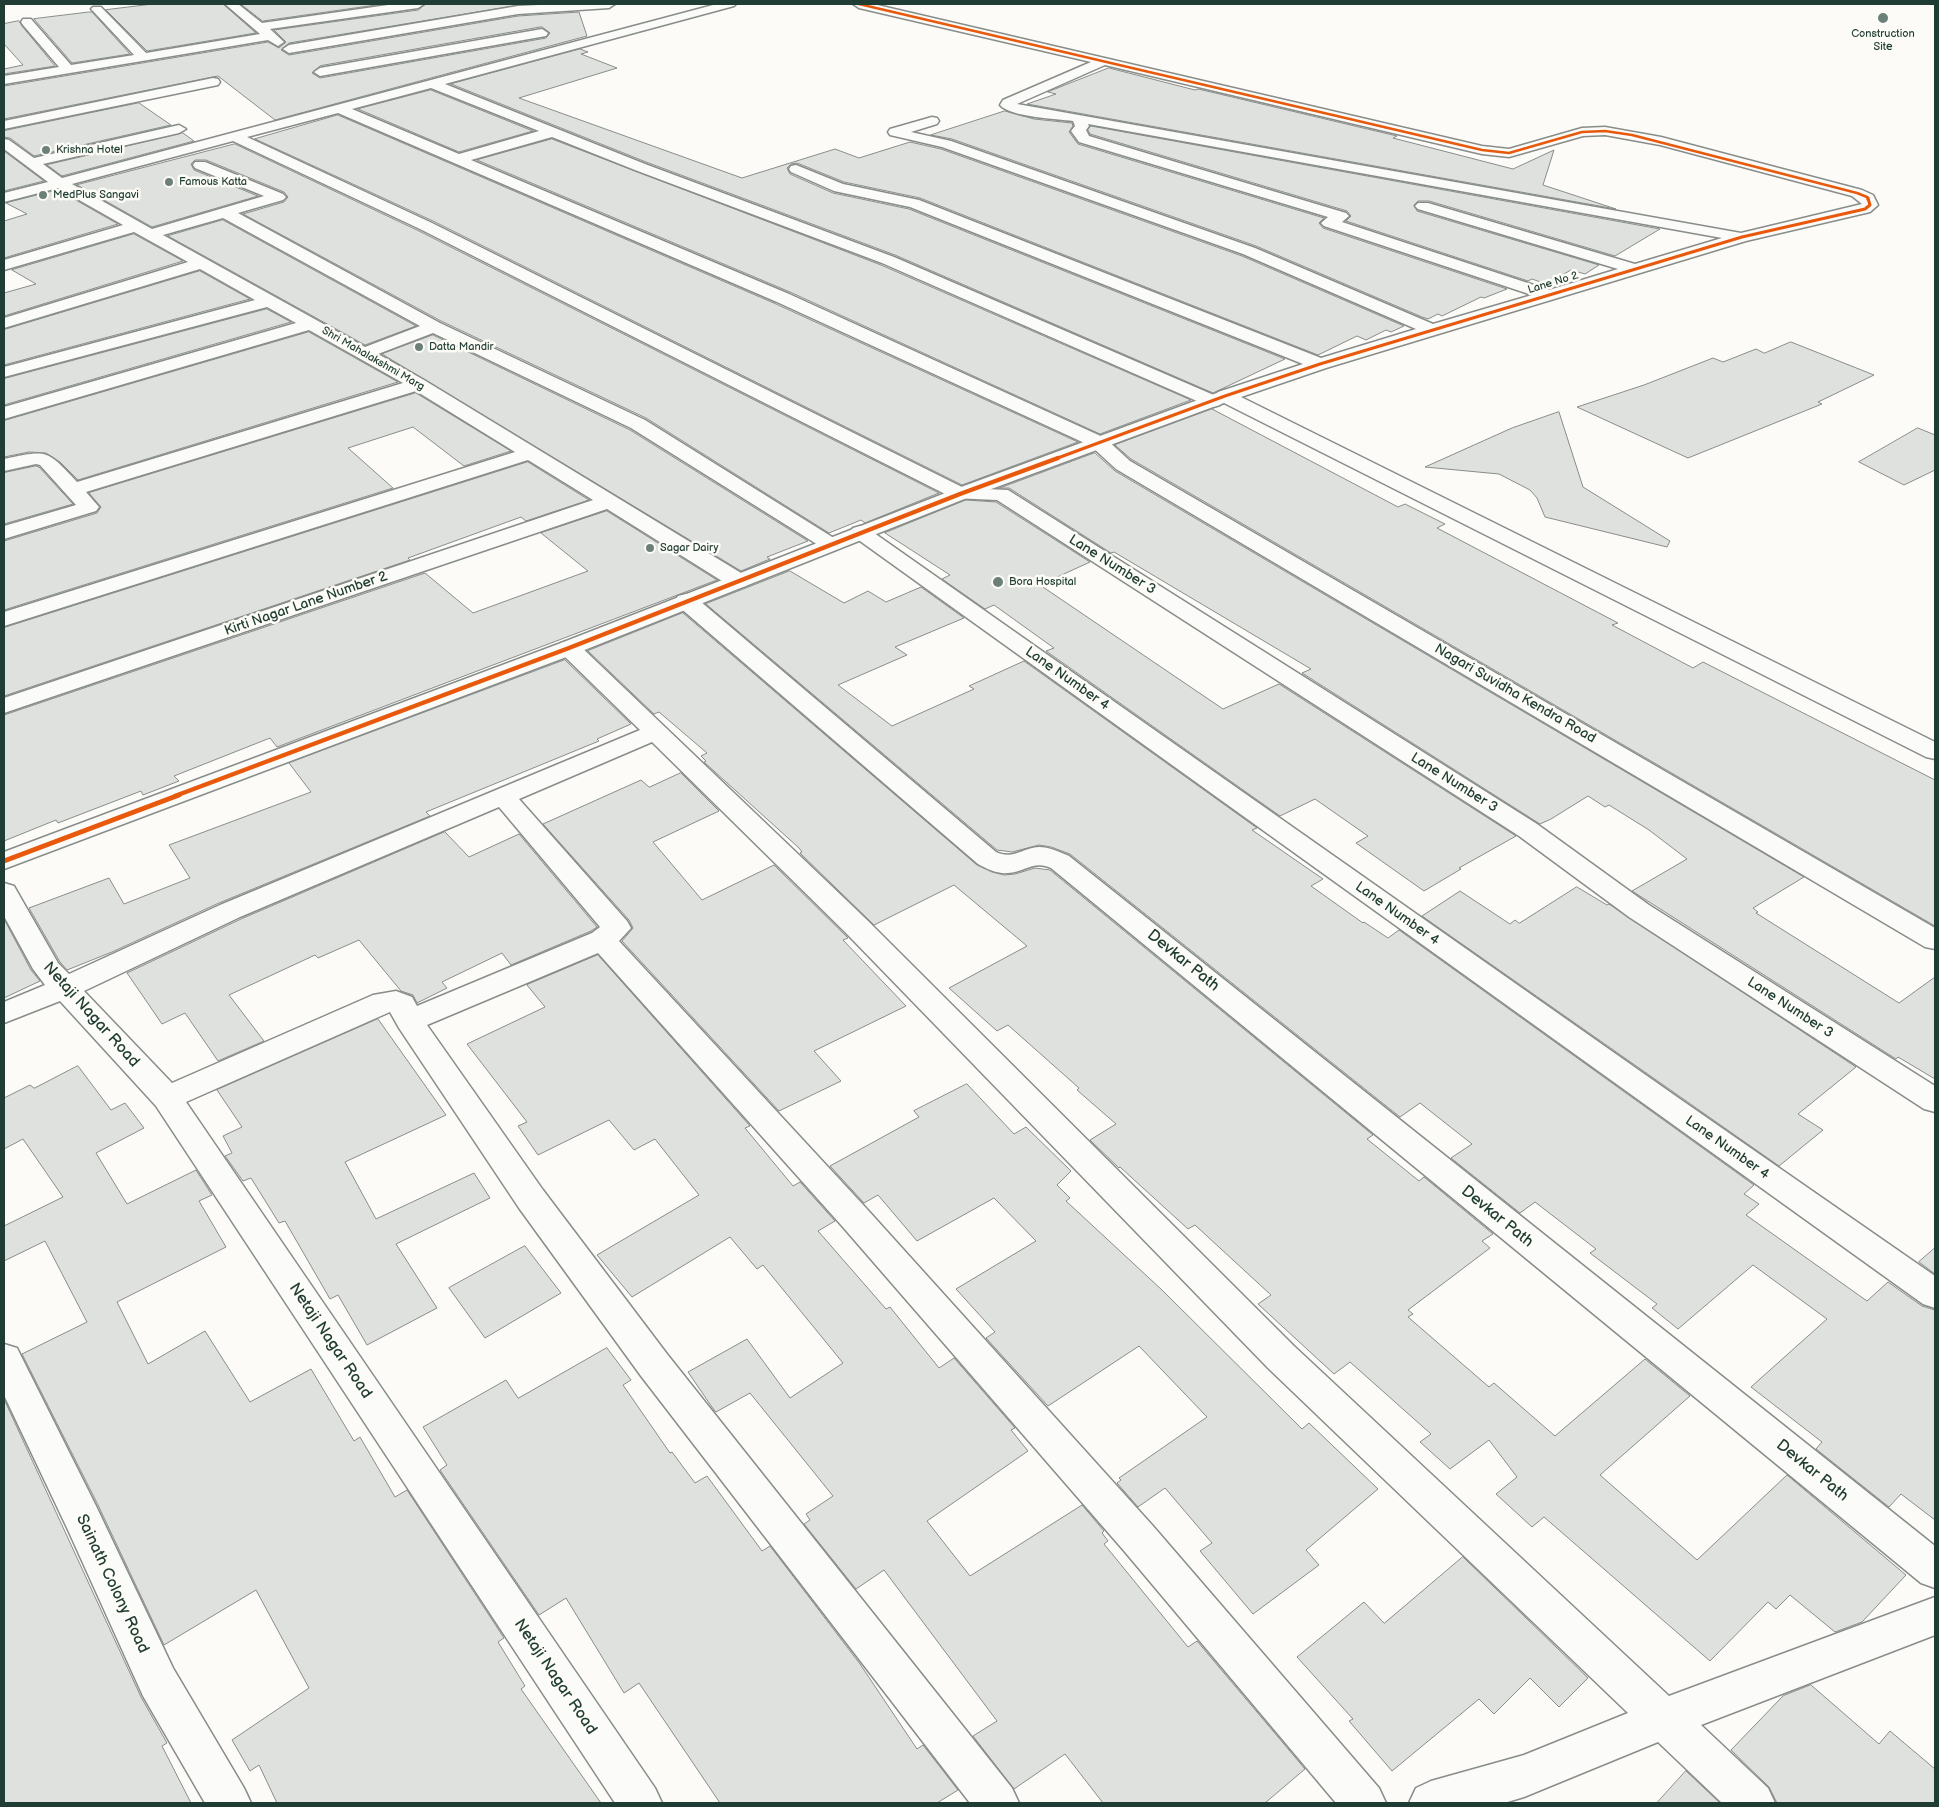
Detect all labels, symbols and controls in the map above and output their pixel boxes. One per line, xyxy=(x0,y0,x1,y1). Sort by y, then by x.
marker: Construction Site xyxy=(1876,11,1890,25)
place label: Construction Site xyxy=(1851,27,1915,53)
place label: Krishna Hotel xyxy=(56,143,123,157)
marker: Krishna Hotel xyxy=(40,144,52,156)
place label: Famous Katta xyxy=(179,175,247,189)
marker: Famous Katta xyxy=(163,176,175,188)
place label: MedPlus Sangavi xyxy=(53,188,139,202)
marker: MedPlus Sangavi xyxy=(37,189,49,201)
street label: Lane No 2 xyxy=(1526,269,1580,297)
street label: Shri Mahalakshmi Marg xyxy=(319,324,427,394)
place label: Datta Mandir xyxy=(429,340,493,354)
marker: Datta Mandir xyxy=(413,341,425,353)
street label: Lane Number 3 xyxy=(1065,532,1159,598)
place label: Sagar Dairy xyxy=(660,541,719,555)
marker: Sagar Dairy xyxy=(644,542,656,554)
street label: Kirti Nagar Lane Number 2 xyxy=(222,568,390,640)
marker: Bora Hospital xyxy=(991,575,1005,589)
place label: Bora Hospital xyxy=(1009,575,1076,589)
street label: Nagari Suvidha Kendra Road xyxy=(1431,641,1599,747)
street label: Lane Number 4 xyxy=(1022,644,1112,714)
street label: Lane Number 3 xyxy=(1407,750,1501,816)
street label: Lane Number 4 xyxy=(1352,879,1442,949)
street label: Devkar Path xyxy=(1143,926,1223,996)
street label: Netaji Nagar Road xyxy=(39,958,143,1072)
street label: Lane Number 3 xyxy=(1744,974,1836,1042)
street label: Lane Number 4 xyxy=(1682,1113,1772,1183)
street label: Devkar Path xyxy=(1457,1182,1537,1252)
street label: Netaji Nagar Road xyxy=(284,1280,376,1402)
street label: Devkar Path xyxy=(1772,1436,1852,1506)
street label: Sainath Colony Road xyxy=(71,1512,153,1656)
street label: Netaji Nagar Road xyxy=(509,1616,601,1738)

